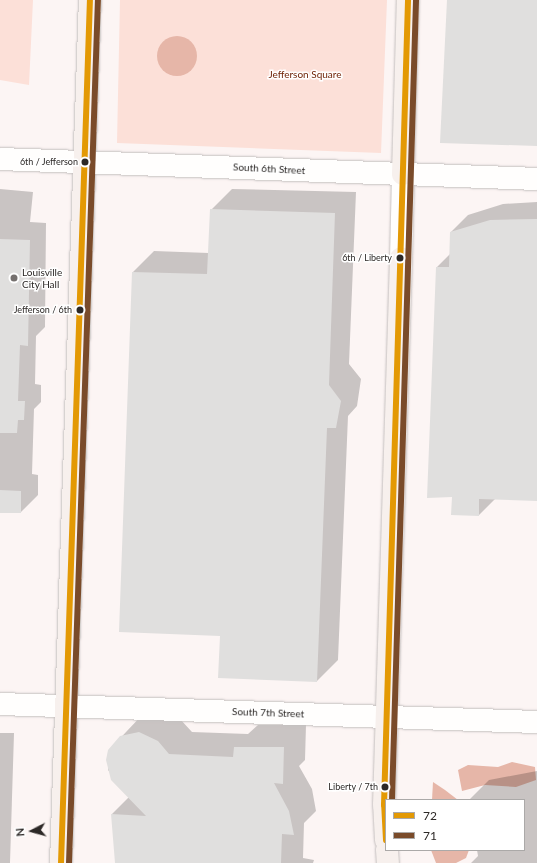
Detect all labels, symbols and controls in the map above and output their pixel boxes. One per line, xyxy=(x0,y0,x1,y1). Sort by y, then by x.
park label: Jefferson Square xyxy=(268,69,342,81)
place label: 6th / Jefferson xyxy=(20,157,78,167)
marker: 6th / Jefferson xyxy=(80,157,90,167)
street label: South 6th Street xyxy=(233,161,305,177)
place label: 6th / Liberty xyxy=(342,253,392,263)
marker: 6th / Liberty xyxy=(395,253,405,263)
place label: Louisville City Hall xyxy=(22,266,62,290)
marker: Louisville City Hall xyxy=(9,273,19,283)
place label: Jefferson / 6th xyxy=(14,305,72,315)
marker: Jefferson / 6th xyxy=(75,305,85,315)
street label: South 7th Street xyxy=(232,706,304,720)
place label: Liberty / 7th xyxy=(328,782,378,792)
marker: Liberty / 7th xyxy=(380,782,390,792)
legend xyxy=(385,799,525,851)
text: 72 xyxy=(423,808,437,823)
north arrow xyxy=(12,811,52,851)
text: N xyxy=(13,827,26,837)
text: 71 xyxy=(423,828,437,843)

